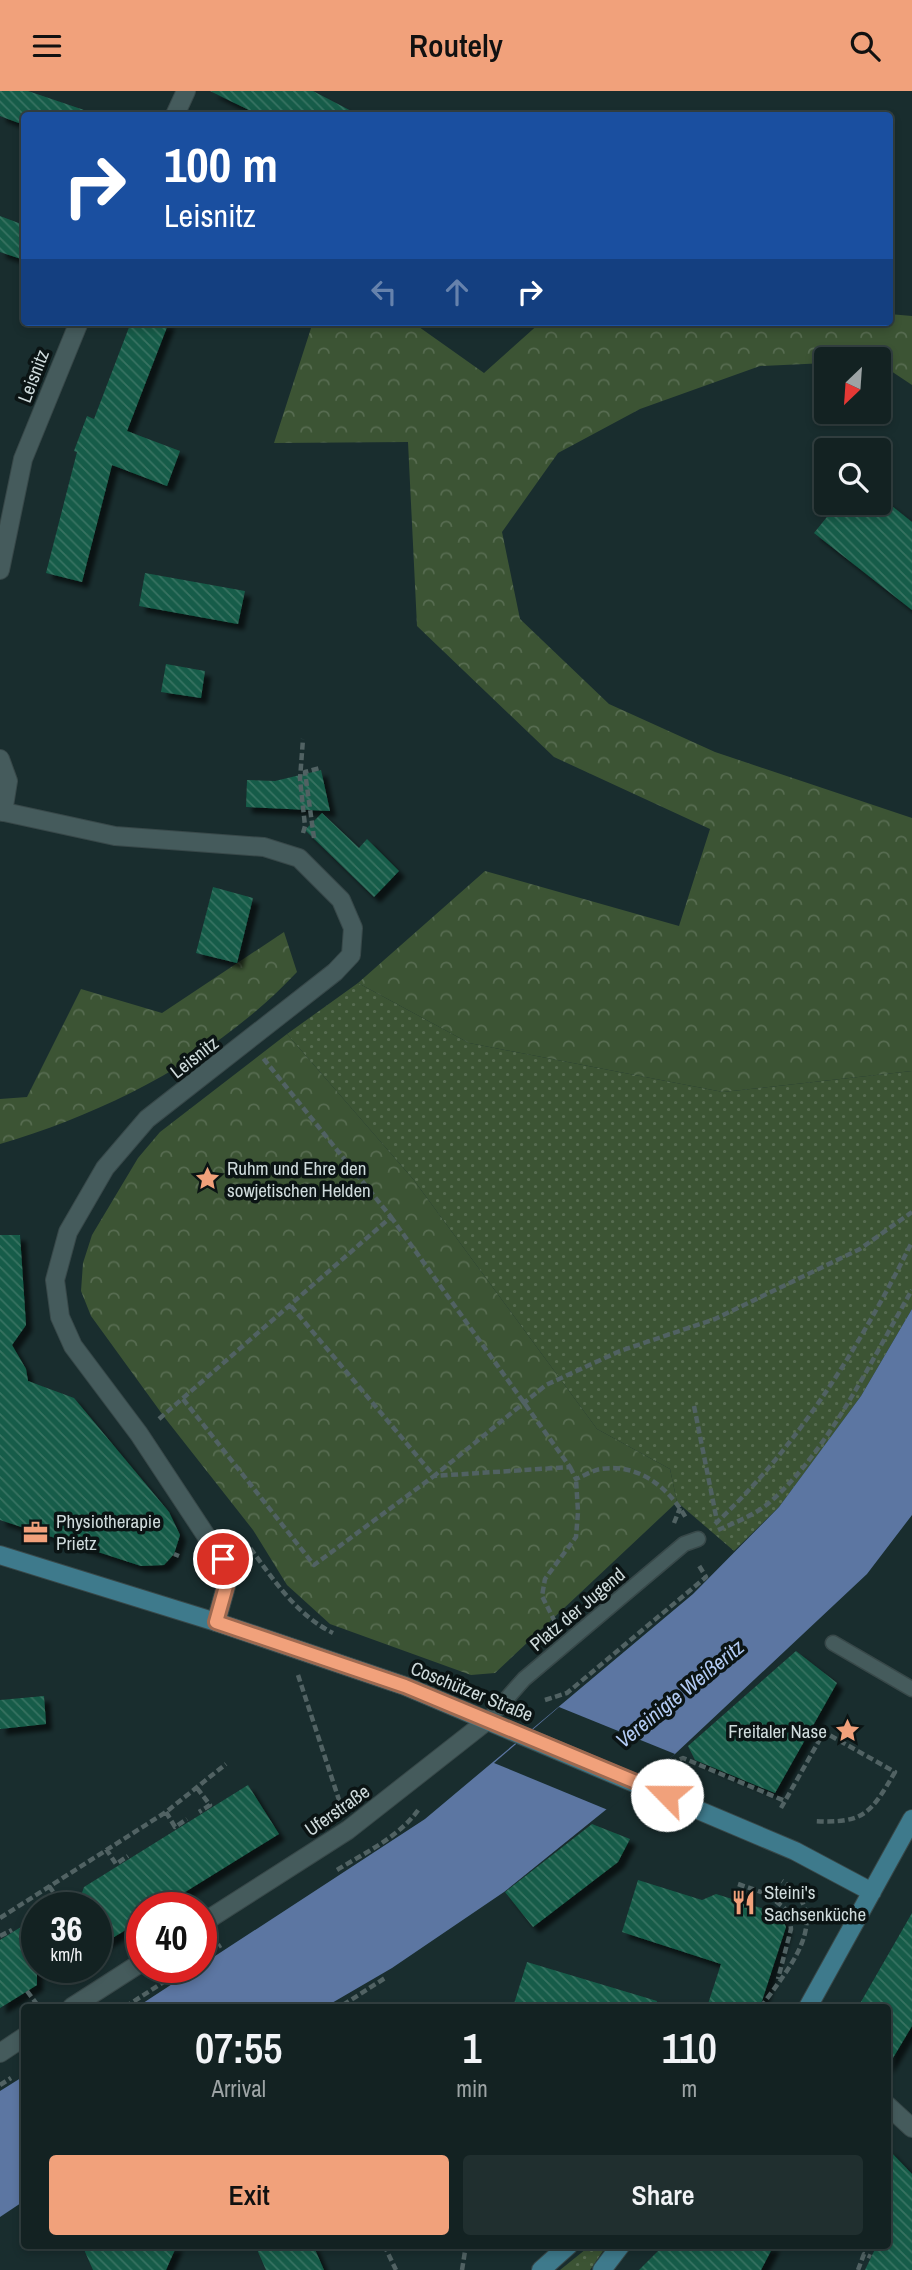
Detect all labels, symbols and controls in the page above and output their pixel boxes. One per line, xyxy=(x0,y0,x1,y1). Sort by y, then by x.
text: Routely xyxy=(409,24,503,67)
icon: menu xyxy=(28,27,66,65)
icon: search xyxy=(846,27,884,65)
text: 100 m xyxy=(164,131,278,197)
icon: right xyxy=(49,140,140,231)
text: Leisnitz xyxy=(164,194,256,237)
icon: left xyxy=(365,273,403,311)
icon: ahead xyxy=(438,273,476,311)
icon: right xyxy=(511,273,549,311)
street label: Leisnitz xyxy=(11,346,55,406)
north arrow xyxy=(814,347,891,423)
map controls xyxy=(814,347,891,515)
button: search xyxy=(814,438,891,515)
street label: Leisnitz xyxy=(164,1030,224,1084)
place label: Ruhm und Ehre den sowjetischen Helden xyxy=(227,1155,371,1203)
place icon: Ruhm und Ehre den sowjetischen Helden xyxy=(193,1165,221,1193)
place label: Physiotherapie Prietz xyxy=(56,1508,161,1556)
office icon: Physiotherapie Prietz xyxy=(22,1518,50,1546)
pin xyxy=(193,1529,253,1589)
icon: arrive xyxy=(204,1540,242,1578)
street label: Platz der Jugend xyxy=(524,1561,630,1657)
water label: Vereinigte Weißeritz xyxy=(609,1633,750,1754)
street label: Coschützer Straße xyxy=(407,1655,537,1727)
place icon: Freitaler Nase xyxy=(833,1717,861,1745)
place label: Freitaler Nase xyxy=(728,1718,827,1744)
position arrow xyxy=(630,1758,704,1832)
street label: Uferstraße xyxy=(299,1778,375,1842)
place label: Steini's Sachsenküche xyxy=(764,1879,866,1927)
restaurant icon: Steini's Sachsenküche xyxy=(730,1889,758,1917)
speed limit sign: 40 xyxy=(126,1892,217,1983)
text: 36 xyxy=(51,1905,82,1952)
text: km/h xyxy=(51,1942,83,1967)
text: 07:55 xyxy=(195,2020,282,2076)
text: 1 xyxy=(462,2020,482,2076)
text: 110 xyxy=(662,2020,717,2076)
text: Arrival xyxy=(211,2073,266,2104)
text: min xyxy=(456,2073,488,2104)
text: m xyxy=(681,2073,697,2104)
button: Exit xyxy=(49,2155,449,2235)
button: Share xyxy=(463,2155,863,2235)

